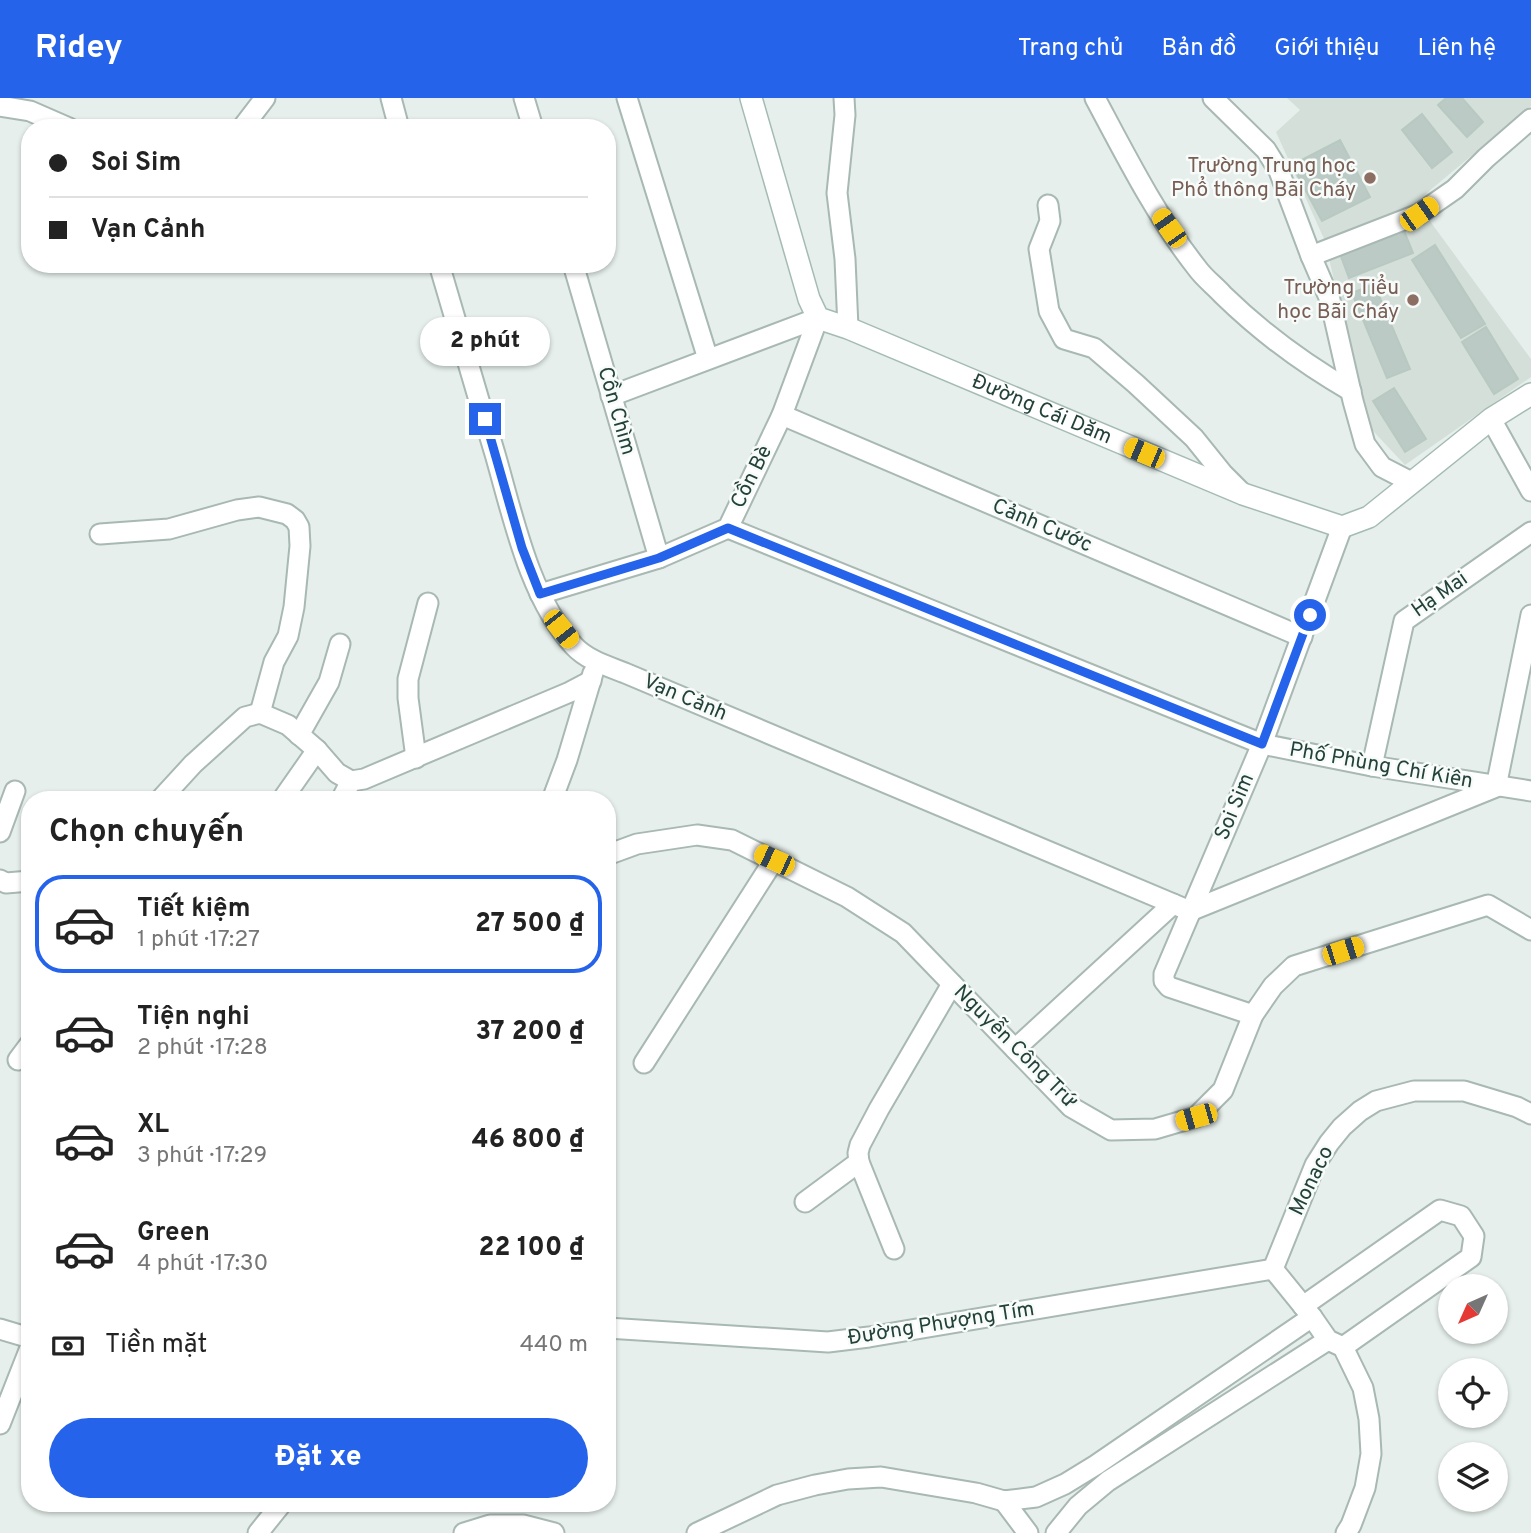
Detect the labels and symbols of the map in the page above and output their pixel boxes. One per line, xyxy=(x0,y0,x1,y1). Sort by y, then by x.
place label: Trường Trung học Phổ thông Bãi Cháy xyxy=(1171,153,1356,204)
marker: Trường Trung học Phổ thông Bãi Cháy xyxy=(1362,170,1378,186)
car xyxy=(1396,193,1443,235)
car xyxy=(1149,205,1190,251)
place label: Trường Tiểu học Bãi Cháy xyxy=(1277,273,1399,326)
marker: Trường Tiểu học Bãi Cháy xyxy=(1405,292,1421,308)
callout: 2 phút xyxy=(420,317,550,366)
street label: Cồn Chìm xyxy=(591,364,641,458)
street label: Đường Cái Dăm xyxy=(968,368,1116,451)
route end xyxy=(469,403,501,435)
car xyxy=(1121,435,1168,471)
street label: Cồn Bè xyxy=(725,441,779,513)
street label: Cảnh Cước xyxy=(988,493,1096,559)
street label: Hạ Mai xyxy=(1407,566,1473,624)
route start xyxy=(1294,599,1326,631)
car xyxy=(540,606,583,652)
street label: Vạn Cảnh xyxy=(639,668,731,728)
street label: Phố Phùng Chí Kiên xyxy=(1287,737,1475,795)
street label: Soi Sim xyxy=(1209,770,1261,844)
car xyxy=(751,842,798,878)
car xyxy=(1320,935,1367,967)
street label: Nguyễn Công Trứ xyxy=(947,979,1084,1115)
car xyxy=(1173,1101,1220,1133)
street label: Monaco xyxy=(1284,1142,1340,1220)
north arrow xyxy=(1438,1274,1508,1344)
street label: Đường Phượng Tím xyxy=(846,1296,1036,1352)

